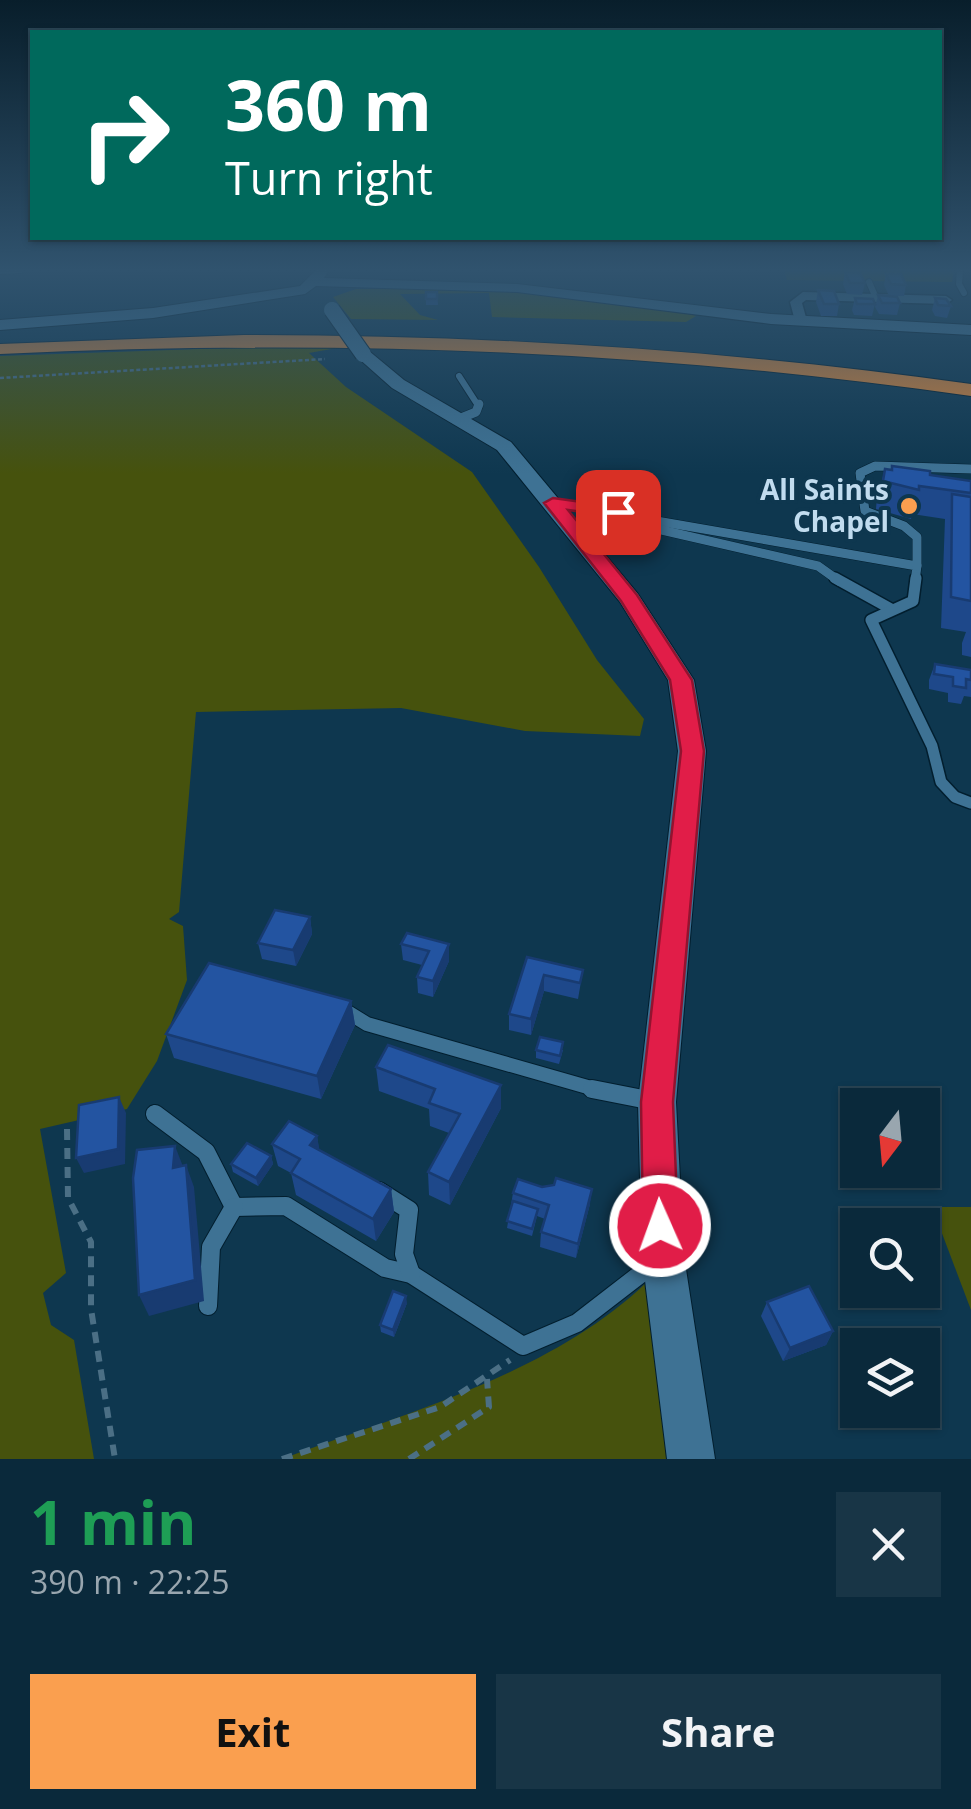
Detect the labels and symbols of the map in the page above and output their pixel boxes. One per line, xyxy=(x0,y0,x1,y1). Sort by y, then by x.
pin xyxy=(576,470,661,555)
place label: All Saints Chapel xyxy=(760,470,889,540)
marker: All Saints Chapel xyxy=(898,495,920,517)
north arrow xyxy=(840,1088,940,1188)
position arrow xyxy=(608,1174,712,1278)

